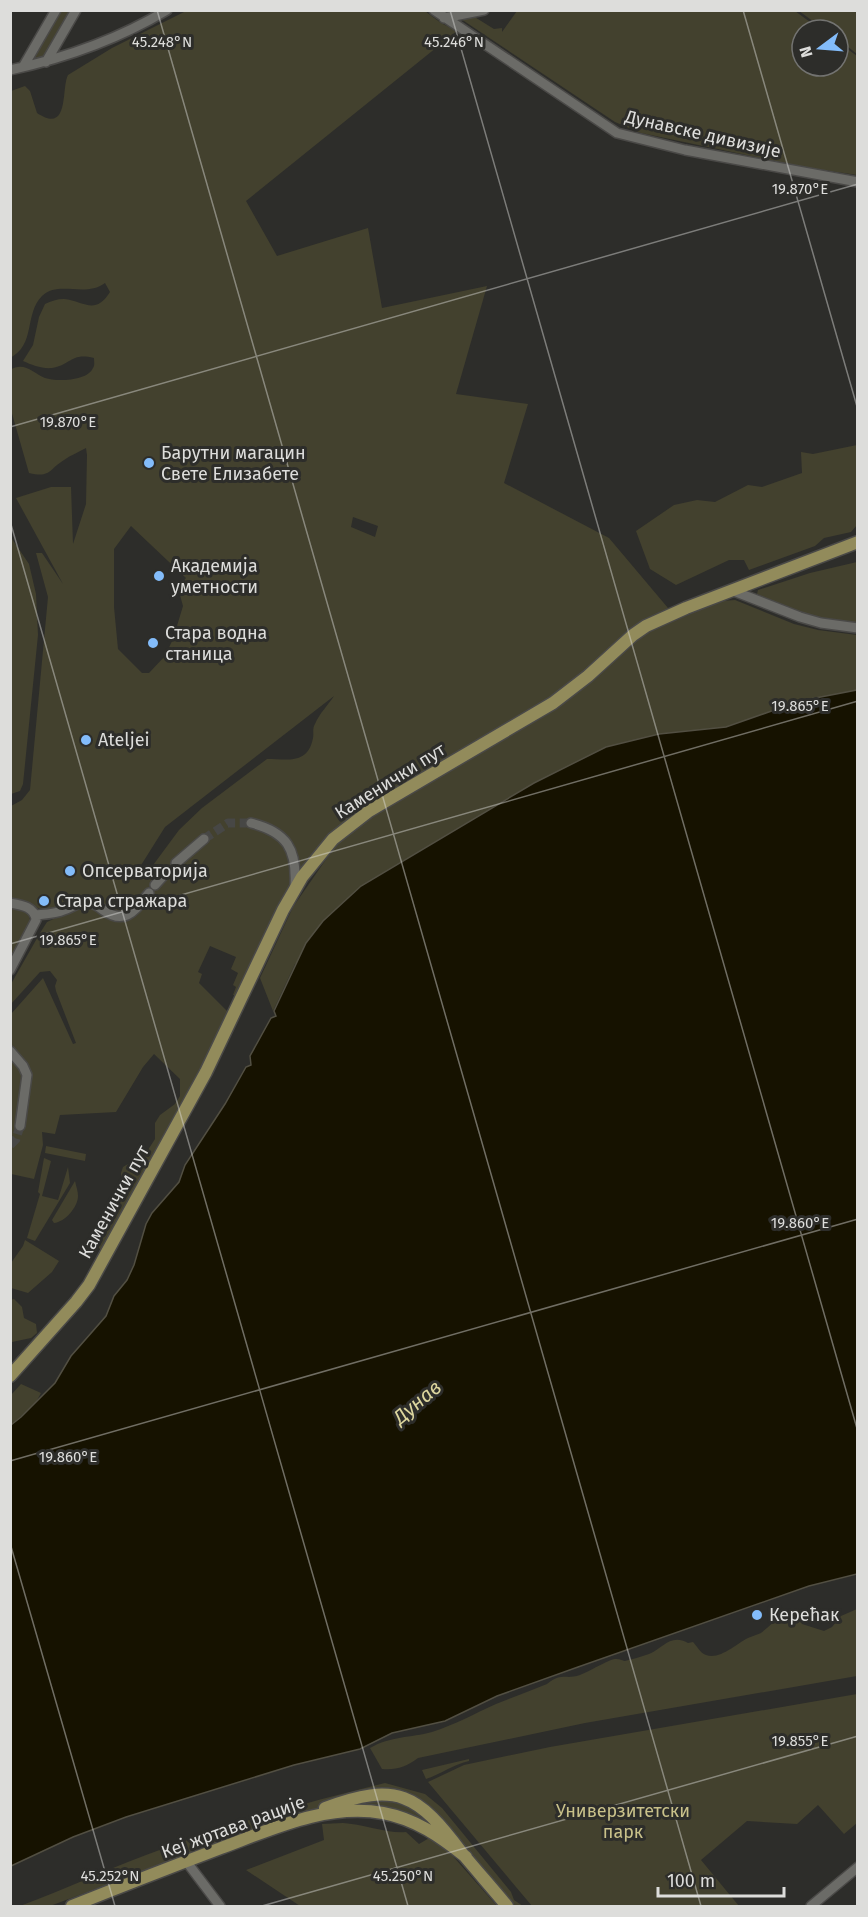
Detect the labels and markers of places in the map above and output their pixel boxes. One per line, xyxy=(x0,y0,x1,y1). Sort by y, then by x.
place label: Барутни магацин Свете Елизабете xyxy=(161,442,306,485)
marker: Барутни магацин Свете Елизабете xyxy=(142,456,156,470)
place label: Академија уметности xyxy=(171,555,258,598)
marker: Академија уметности xyxy=(152,569,166,583)
place label: Стара водна станица xyxy=(165,622,267,665)
marker: Стара водна станица xyxy=(146,636,160,650)
place label: Ateljei xyxy=(98,729,150,751)
marker: Ateljei xyxy=(79,733,93,747)
place label: Опсерваторија xyxy=(82,860,208,882)
marker: Опсерваторија xyxy=(63,864,77,878)
place label: Стара стражара xyxy=(56,890,187,912)
marker: Стара стражара xyxy=(37,894,51,908)
place label: Керећак xyxy=(769,1604,840,1626)
marker: Керећак xyxy=(750,1608,764,1622)

